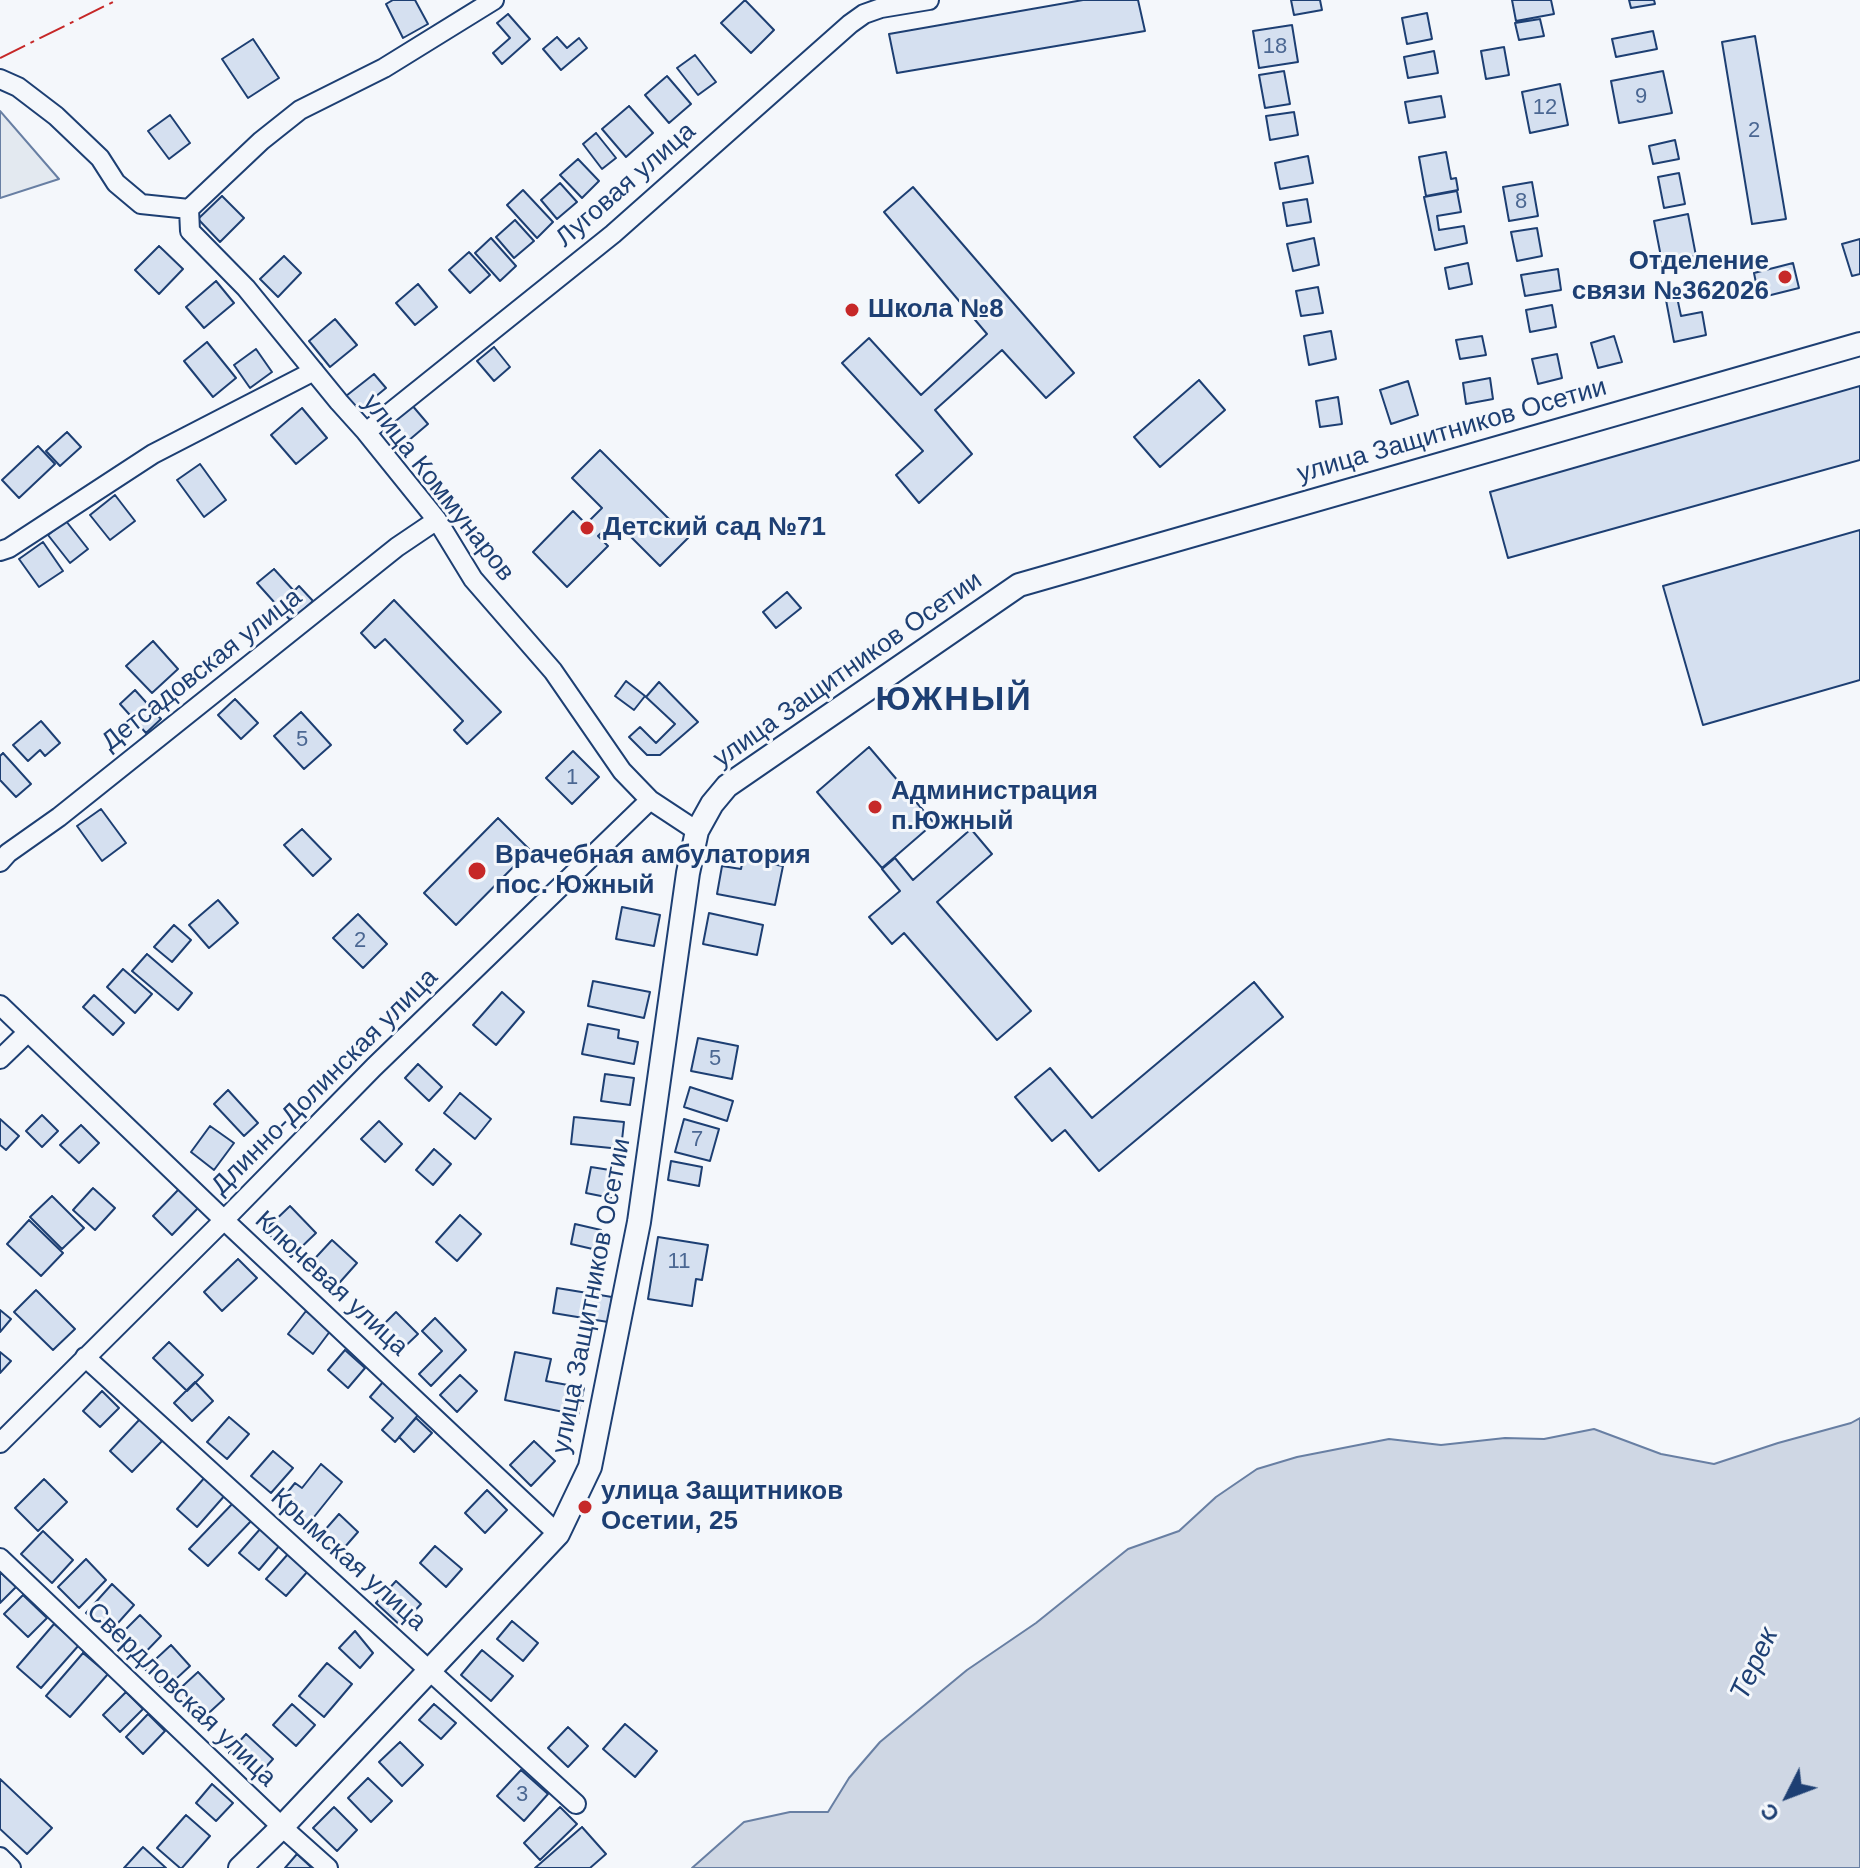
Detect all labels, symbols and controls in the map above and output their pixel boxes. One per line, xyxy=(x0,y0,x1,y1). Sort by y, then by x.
house number: 18 xyxy=(1263,34,1287,60)
house number: 9 xyxy=(1635,84,1647,110)
house number: 12 xyxy=(1533,95,1557,121)
street label: Луговая улица xyxy=(550,116,702,254)
house number: 2 xyxy=(1748,118,1760,144)
house number: 8 xyxy=(1515,189,1527,215)
place label: Отделение связи №362026 xyxy=(1572,246,1769,308)
marker: Отделение связи №362026 xyxy=(1776,268,1794,286)
place label: Школа №8 xyxy=(868,294,1004,326)
marker: Школа №8 xyxy=(843,301,861,319)
street label: улица Защитников Осетии xyxy=(1294,372,1610,490)
street label: улица Коммунаров xyxy=(355,388,521,588)
place label: Детский сад №71 xyxy=(603,512,826,544)
marker: Детский сад №71 xyxy=(578,519,596,537)
street label: улица Защитников Осетии xyxy=(708,565,988,775)
street label: Детсадовская улица xyxy=(96,582,308,758)
district label: ЮЖНЫЙ xyxy=(875,681,1033,721)
house number: 5 xyxy=(296,727,308,753)
house number: 1 xyxy=(566,765,578,791)
place label: Администрация п.Южный xyxy=(891,776,1098,838)
marker: Администрация п.Южный xyxy=(866,798,884,816)
place label: Врачебная амбулатория пос. Южный xyxy=(495,840,811,902)
marker: Врачебная амбулатория пос. Южный xyxy=(466,860,488,882)
house number: 2 xyxy=(354,928,366,954)
street label: Длинно-Долинская улица xyxy=(205,962,445,1202)
house number: 5 xyxy=(709,1046,721,1072)
house number: 7 xyxy=(691,1127,703,1153)
street label: улица Защитников Осетии xyxy=(546,1136,638,1456)
street label: Ключевая улица xyxy=(248,1205,414,1363)
house number: 11 xyxy=(668,1249,690,1275)
place label: улица Защитников Осетии, 25 xyxy=(601,1476,843,1538)
street label: Крымская улица xyxy=(264,1482,432,1638)
marker: улица Защитников Осетии, 25 xyxy=(576,1498,594,1516)
street label: Свердловская улица xyxy=(80,1596,282,1794)
water label: Терек xyxy=(1724,1622,1786,1706)
north arrow xyxy=(1748,1756,1828,1836)
house number: 3 xyxy=(516,1782,528,1808)
text: С xyxy=(1755,1798,1784,1827)

